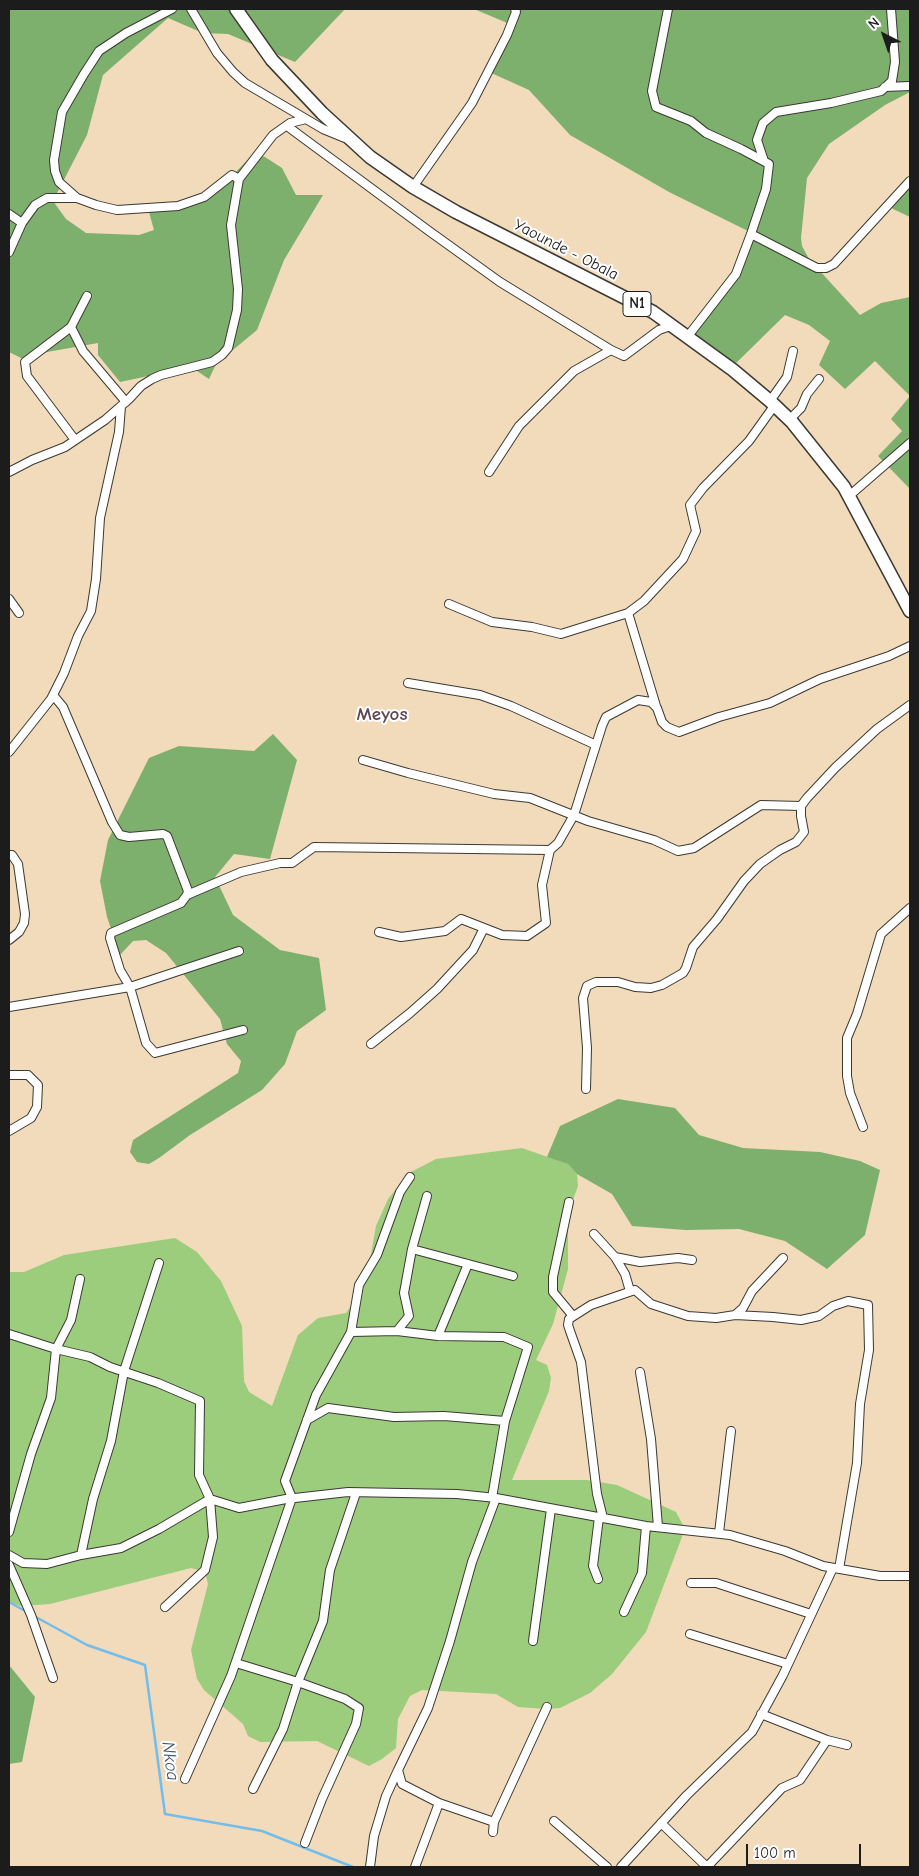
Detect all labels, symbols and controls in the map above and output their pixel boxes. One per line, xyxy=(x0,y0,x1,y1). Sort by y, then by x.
north arrow xyxy=(859,10,909,60)
text: N xyxy=(865,14,883,33)
street label: Yaounde - Obala xyxy=(511,215,621,285)
road number: N1 xyxy=(623,292,651,316)
district label: Meyos xyxy=(357,704,407,726)
water label: Nkoa xyxy=(157,1740,183,1782)
scale bar xyxy=(749,1834,864,1866)
text: 100 m xyxy=(754,1844,796,1862)

